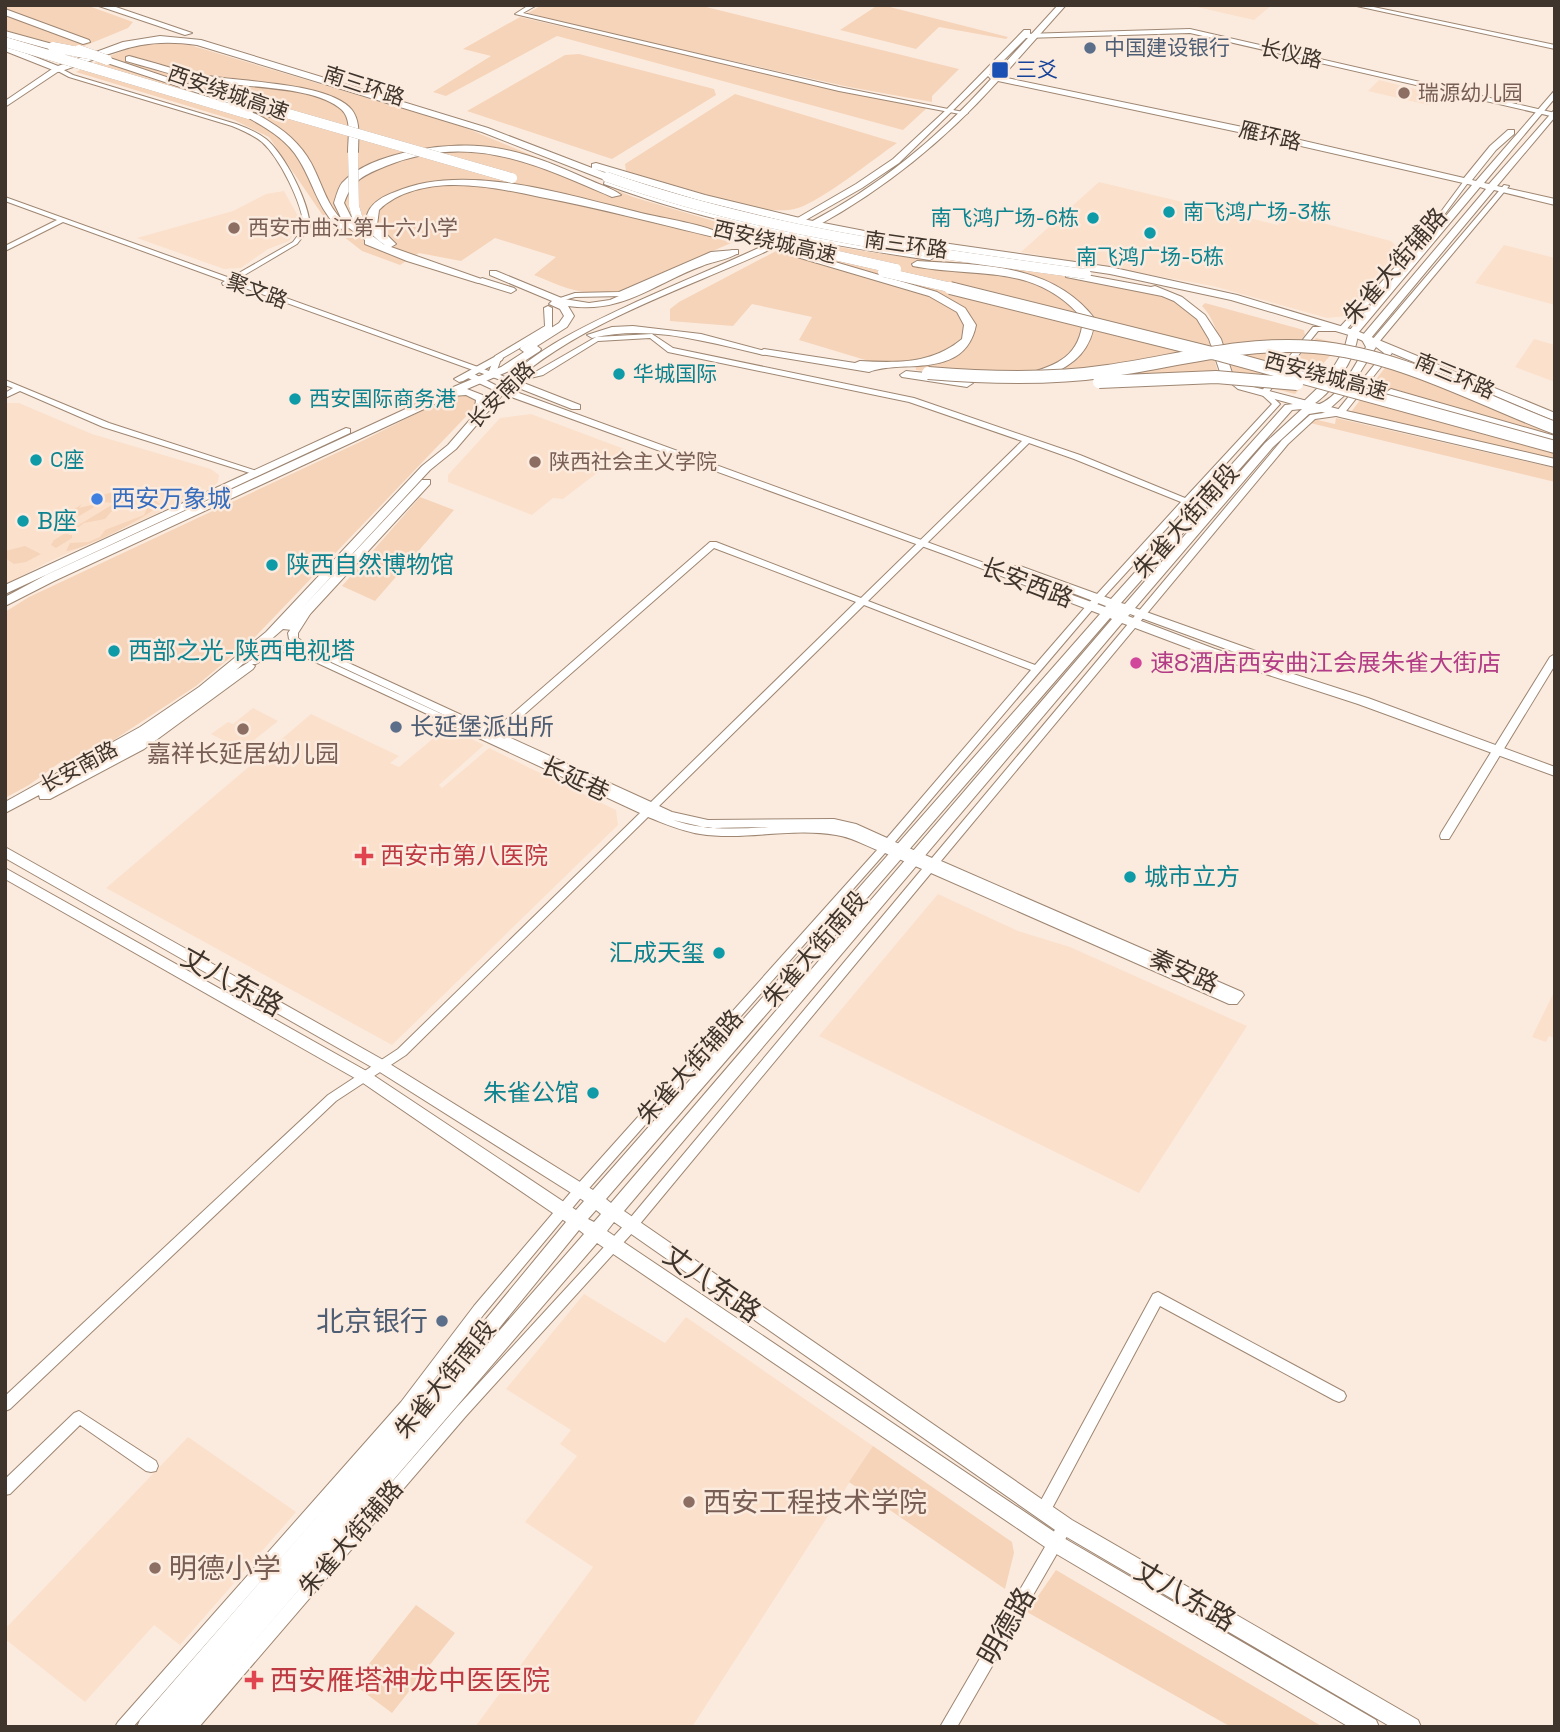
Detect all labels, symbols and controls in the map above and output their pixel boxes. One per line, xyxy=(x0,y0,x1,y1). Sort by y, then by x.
street label: 长仪路 xyxy=(1257,33,1325,74)
place label: 中国建设银行 xyxy=(1104,34,1230,61)
marker: 中国建设银行 xyxy=(1082,40,1098,56)
place label: 三爻 xyxy=(1016,56,1058,83)
street label: 西安绕城高速 xyxy=(164,59,292,126)
street label: 南三环路 xyxy=(320,60,408,111)
marker: 三爻 xyxy=(990,60,1010,80)
place label: 瑞源幼儿园 xyxy=(1418,79,1523,106)
marker: 瑞源幼儿园 xyxy=(1396,85,1412,101)
street label: 雁环路 xyxy=(1236,115,1304,156)
place label: 南飞鸿广场-3栋 xyxy=(1183,198,1331,225)
street label: 朱雀大街辅路 xyxy=(1336,201,1454,330)
place label: 南飞鸿广场-6栋 xyxy=(931,204,1079,231)
marker: 南飞鸿广场-3栋 xyxy=(1161,204,1177,220)
marker: 南飞鸿广场-6栋 xyxy=(1085,210,1101,226)
place label: 西安市曲江第十六小学 xyxy=(248,214,458,241)
street label: 西安绕城高速 xyxy=(711,214,840,269)
marker: 西安市曲江第十六小学 xyxy=(226,220,242,236)
street label: 南三环路 xyxy=(863,225,950,264)
marker: 南飞鸿广场-5栋 xyxy=(1142,225,1158,241)
place label: 南飞鸿广场-5栋 xyxy=(1076,243,1224,270)
street label: 聚文路 xyxy=(223,267,291,314)
street label: 西安绕城高速 xyxy=(1262,346,1390,405)
street label: 南三环路 xyxy=(1411,347,1499,404)
street label: 长安南路 xyxy=(461,355,540,434)
place label: 华城国际 xyxy=(633,360,717,387)
marker: 华城国际 xyxy=(611,366,627,382)
place label: 西安国际商务港 xyxy=(309,385,456,412)
marker: 西安国际商务港 xyxy=(287,391,303,407)
place label: C座 xyxy=(50,446,84,473)
place label: 陕西社会主义学院 xyxy=(549,448,717,475)
marker: C座 xyxy=(28,452,44,468)
marker: 陕西社会主义学院 xyxy=(527,454,543,470)
street label: 朱雀大街南段 xyxy=(1126,457,1245,585)
place label: 西安万象城 xyxy=(111,483,231,514)
marker: 西安万象城 xyxy=(89,491,105,507)
place label: B座 xyxy=(37,505,77,536)
marker: B座 xyxy=(15,513,31,529)
place label: 陕西自然博物馆 xyxy=(286,549,454,580)
street label: 长安西路 xyxy=(977,551,1078,614)
marker: 陕西自然博物馆 xyxy=(264,557,280,573)
place label: 西部之光-陕西电视塔 xyxy=(128,635,355,666)
marker: 西部之光-陕西电视塔 xyxy=(106,643,122,659)
place label: 速8酒店西安曲江会展朱雀大街店 xyxy=(1150,647,1501,678)
marker: 速8酒店西安曲江会展朱雀大街店 xyxy=(1128,655,1144,671)
place label: 长延堡派出所 xyxy=(410,711,554,742)
marker: 长延堡派出所 xyxy=(388,719,404,735)
marker: 嘉祥长延居幼儿园 xyxy=(235,721,251,737)
street label: 长安南路 xyxy=(35,735,122,798)
place label: 嘉祥长延居幼儿园 xyxy=(147,738,339,769)
street label: 长延巷 xyxy=(536,749,614,808)
place label: 西安市第八医院 xyxy=(380,840,548,871)
marker: 西安市第八医院 xyxy=(354,846,374,866)
place label: 城市立方 xyxy=(1144,861,1240,892)
marker: 城市立方 xyxy=(1122,869,1138,885)
street label: 朱雀大街南段 xyxy=(756,884,874,1013)
place label: 汇成天玺 xyxy=(609,937,705,968)
street label: 丈八东路 xyxy=(174,938,290,1024)
street label: 秦安路 xyxy=(1145,942,1223,999)
marker: 汇成天玺 xyxy=(711,945,727,961)
street label: 朱雀大街辅路 xyxy=(630,1003,749,1131)
place label: 朱雀公馆 xyxy=(483,1077,579,1108)
marker: 朱雀公馆 xyxy=(585,1085,601,1101)
street label: 丈八东路 xyxy=(656,1236,768,1330)
place label: 北京银行 xyxy=(316,1303,428,1339)
street label: 朱雀大街南段 xyxy=(387,1313,502,1444)
marker: 北京银行 xyxy=(434,1313,450,1329)
street label: 朱雀大街辅路 xyxy=(292,1473,410,1602)
place label: 西安工程技术学院 xyxy=(703,1484,927,1520)
marker: 西安工程技术学院 xyxy=(681,1494,697,1510)
place label: 明德小学 xyxy=(169,1550,281,1586)
street label: 丈八东路 xyxy=(1127,1551,1243,1639)
marker: 明德小学 xyxy=(147,1560,163,1576)
street label: 明德路 xyxy=(969,1581,1043,1671)
place label: 西安雁塔神龙中医医院 xyxy=(270,1662,550,1698)
marker: 西安雁塔神龙中医医院 xyxy=(244,1670,264,1690)

